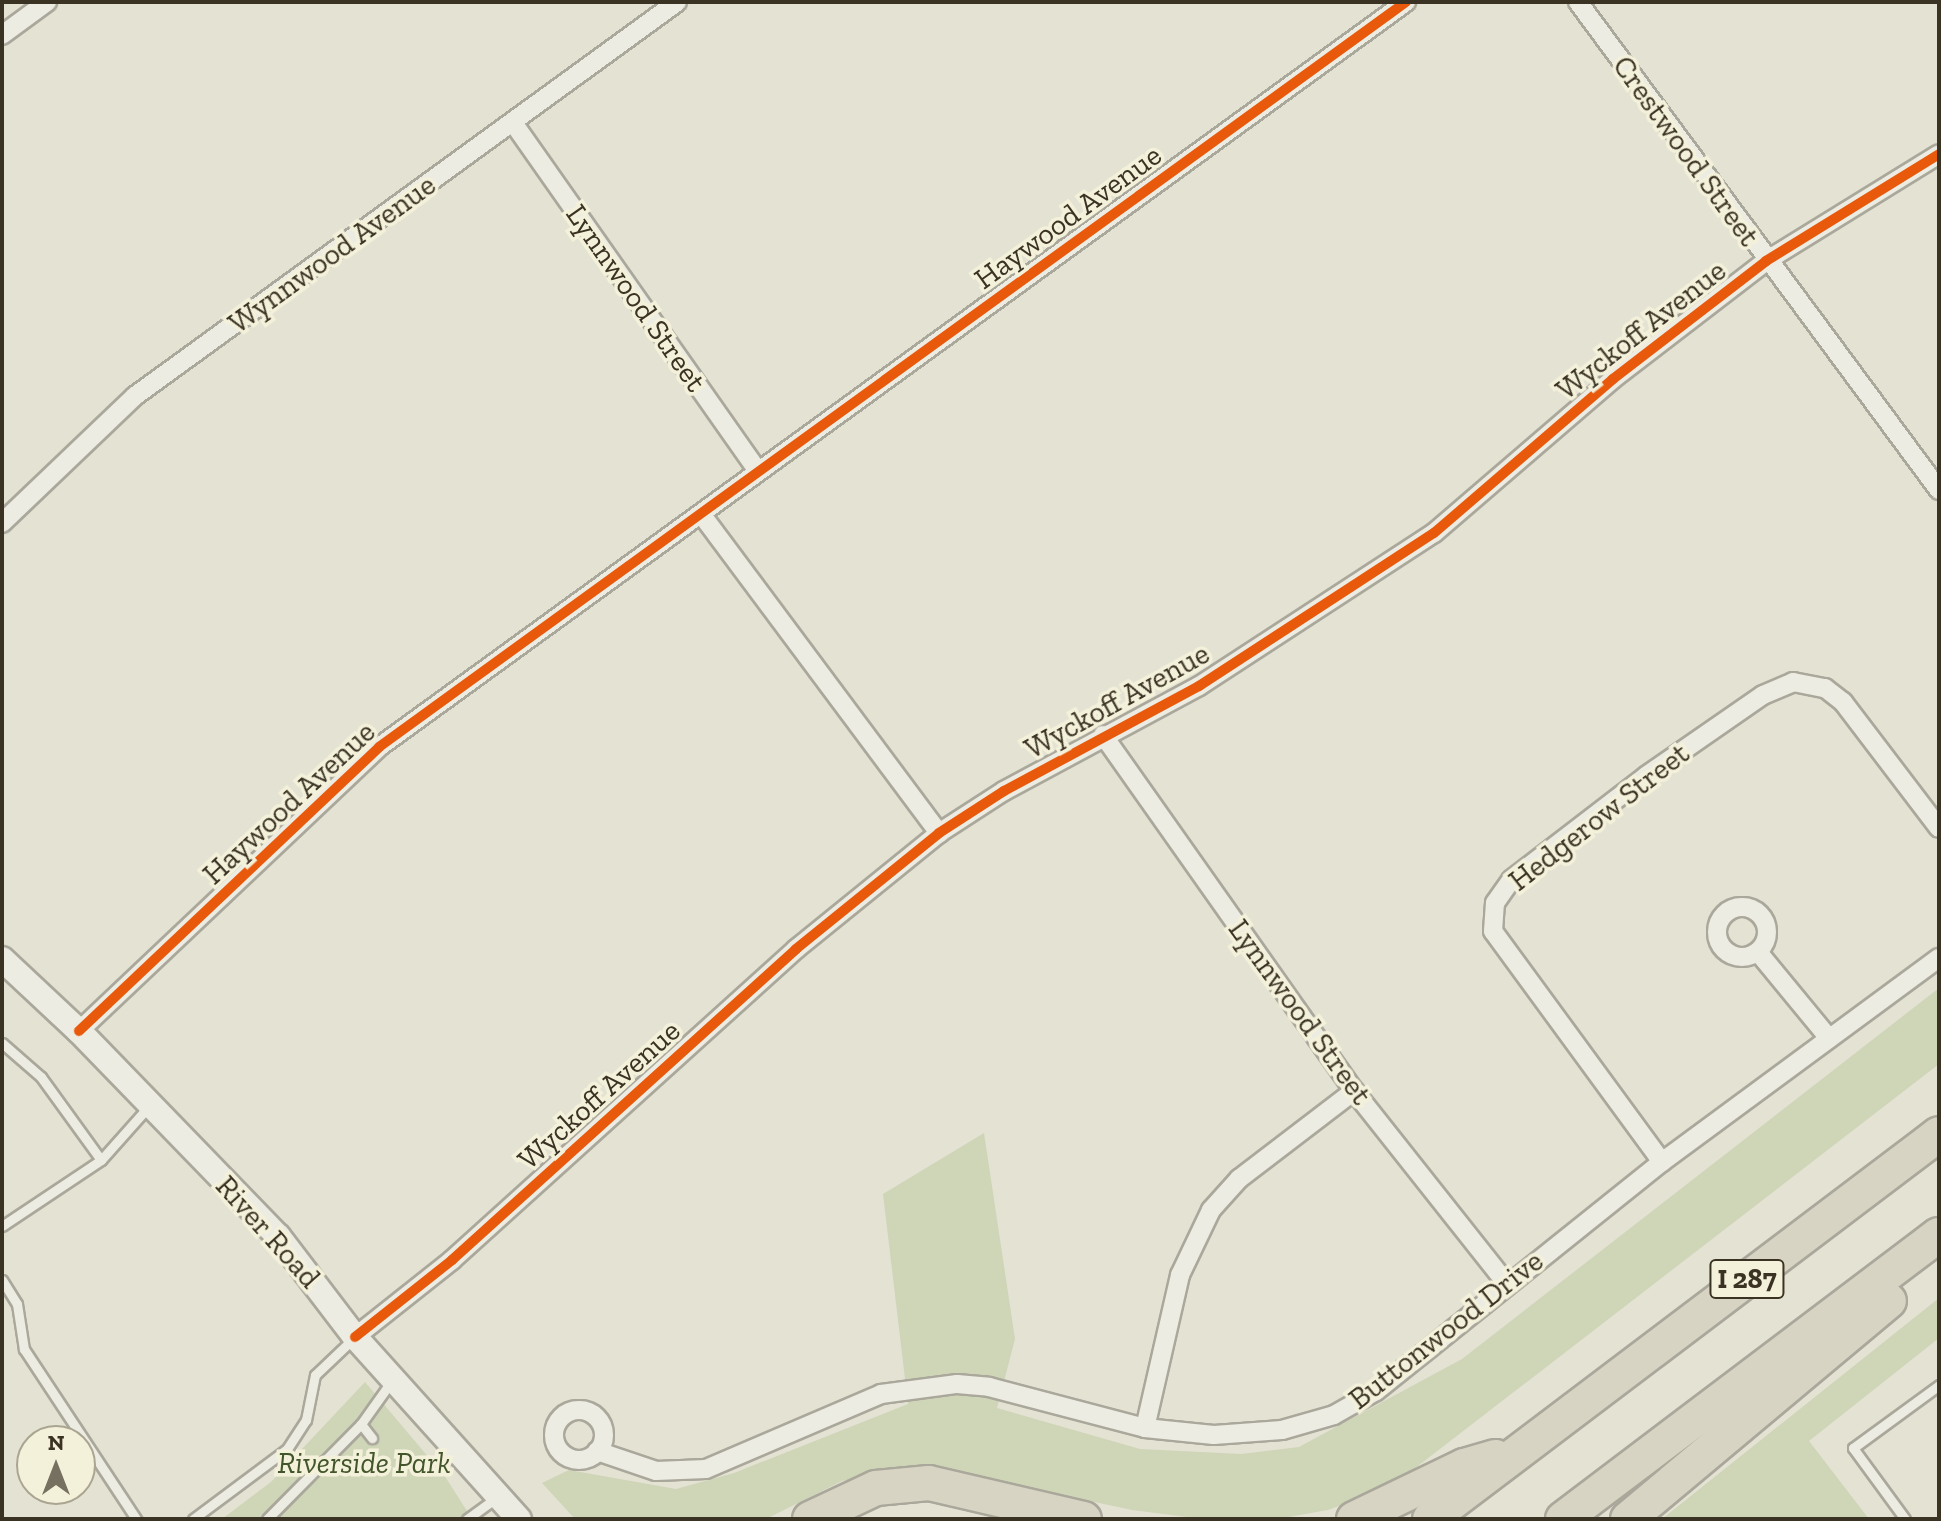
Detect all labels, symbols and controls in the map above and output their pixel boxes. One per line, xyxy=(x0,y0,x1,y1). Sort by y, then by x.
street label: Crestwood Street xyxy=(1605,49,1767,253)
street label: Haywood Avenue xyxy=(967,137,1169,297)
street label: Wynnwood Avenue xyxy=(221,167,443,341)
street label: Lynnwood Street xyxy=(558,198,714,398)
street label: Wyckoff Avenue xyxy=(1549,252,1733,408)
street label: Wyckoff Avenue xyxy=(1018,635,1216,767)
street label: Haywood Avenue xyxy=(195,714,383,892)
street label: Hedgerow Street xyxy=(1501,735,1697,899)
street label: Lynnwood Street xyxy=(1221,912,1379,1112)
street label: Wyckoff Avenue xyxy=(510,1012,688,1178)
street label: River Road xyxy=(208,1168,328,1296)
street label: Buttonwood Drive xyxy=(1342,1243,1550,1417)
road number: I 287 xyxy=(1709,1255,1785,1303)
north arrow xyxy=(16,1425,96,1505)
text: N xyxy=(48,1429,64,1456)
park label: Riverside Park xyxy=(277,1445,451,1481)

